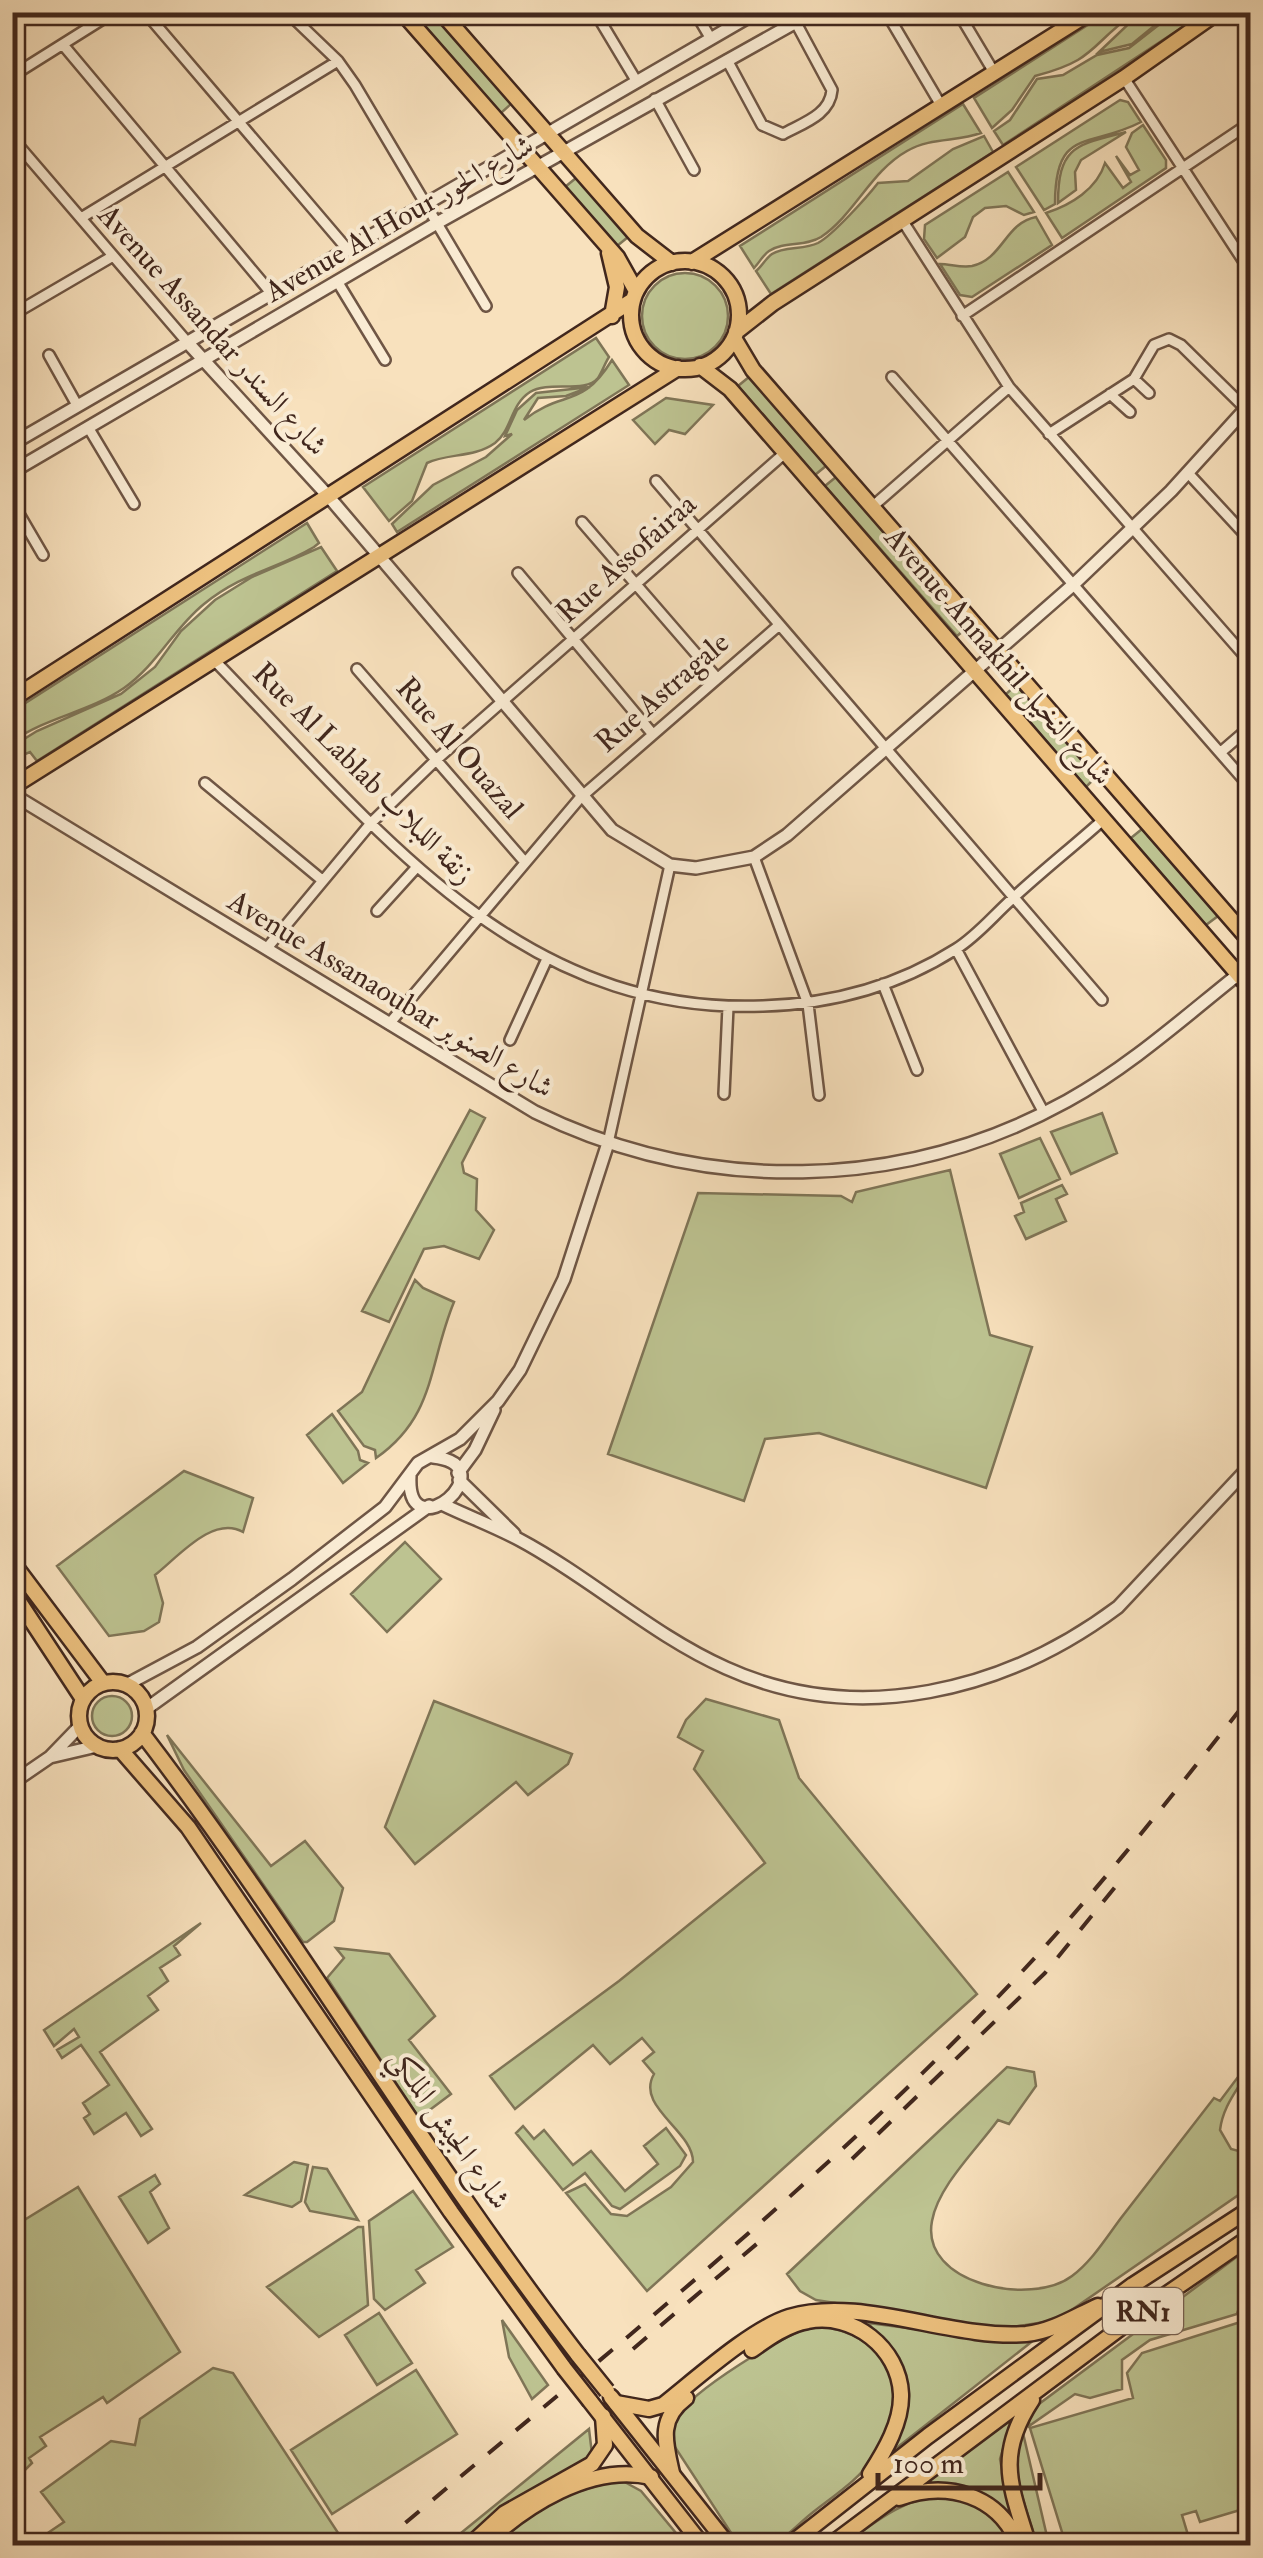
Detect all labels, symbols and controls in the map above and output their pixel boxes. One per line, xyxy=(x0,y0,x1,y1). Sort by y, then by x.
street label: Avenue Al Hour شارع الحور xyxy=(257,126,543,316)
street label: Avenue Assandar شارع السندر xyxy=(85,196,335,468)
street label: Rue Assofairaa xyxy=(549,485,704,631)
street label: Avenue Annakhil شارع النخيل xyxy=(871,519,1121,797)
street label: Rue Astragale xyxy=(588,624,737,761)
street label: Rue Al Lablab زنقة اللبلاب xyxy=(245,655,482,892)
street label: Rue Al Ouazal xyxy=(388,670,531,827)
street label: Avenue Assanaoubar شارع الصنوبر xyxy=(217,882,560,1112)
street label: شارع الجيش الملكي xyxy=(374,2042,518,2221)
road number: RN1 xyxy=(1103,2288,1183,2334)
scale bar xyxy=(878,2428,1040,2490)
text: 100 m xyxy=(893,2445,964,2482)

